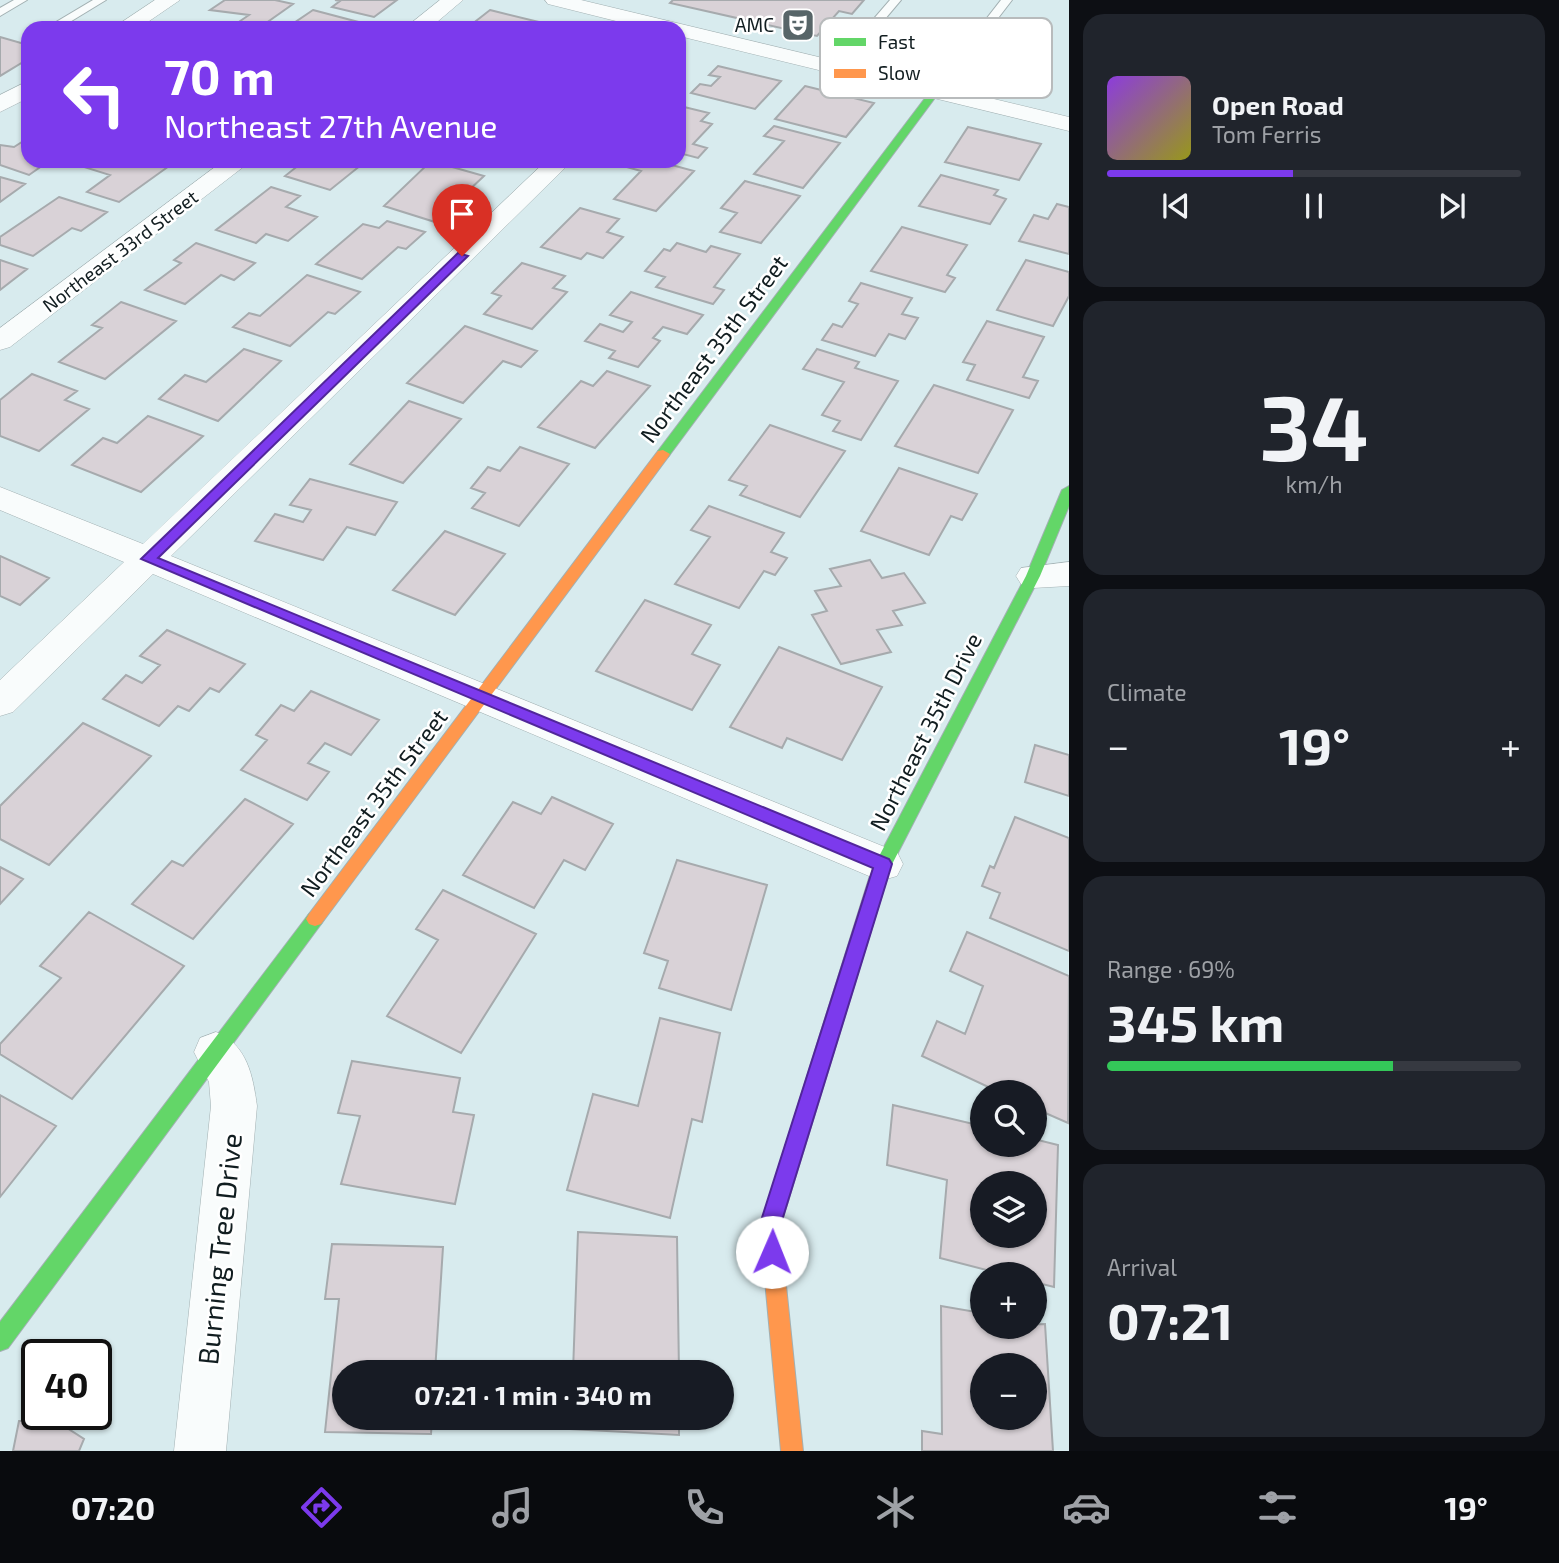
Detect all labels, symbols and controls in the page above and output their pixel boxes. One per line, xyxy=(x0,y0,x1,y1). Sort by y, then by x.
theatre icon: AMC xyxy=(779,6,817,44)
place label: AMC xyxy=(735,13,774,36)
legend xyxy=(820,18,1052,98)
text: Fast xyxy=(878,30,915,53)
text: 70 m xyxy=(164,46,275,105)
icon: left xyxy=(49,49,140,140)
text: Slow xyxy=(878,61,921,84)
text: Open Road xyxy=(1212,89,1344,120)
text: Northeast 27th Avenue xyxy=(164,106,497,144)
text: Tom Ferris xyxy=(1212,120,1321,148)
pin xyxy=(432,184,492,256)
street label: Northeast 33rd Street xyxy=(38,185,202,316)
icon: previous xyxy=(1157,187,1195,225)
icon: pause xyxy=(1295,187,1333,225)
icon: next xyxy=(1433,187,1471,225)
icon: arrive xyxy=(443,195,481,233)
street label: Northeast 35th Street xyxy=(634,249,793,448)
text: 34 xyxy=(1259,370,1369,479)
text: km/h xyxy=(1285,470,1343,498)
street label: Northeast 35th Drive xyxy=(863,628,987,835)
text: Climate xyxy=(1107,678,1187,706)
street label: Northeast 35th Street xyxy=(294,703,453,902)
text: 19° xyxy=(1279,713,1350,775)
text: − xyxy=(1107,722,1129,768)
text: + xyxy=(1500,722,1521,768)
text: Range · 69% xyxy=(1107,955,1235,983)
text: 345 km xyxy=(1107,990,1284,1052)
map controls xyxy=(970,1080,1047,1430)
button: search xyxy=(970,1080,1047,1157)
street label: Burning Tree Drive xyxy=(190,1131,248,1366)
button: layers xyxy=(970,1171,1047,1248)
position arrow xyxy=(735,1215,809,1289)
text: Arrival xyxy=(1107,1253,1177,1281)
button: + xyxy=(970,1262,1047,1339)
text: 07:21 xyxy=(1107,1288,1233,1350)
speed limit sign: 40 xyxy=(21,1339,112,1430)
button: − xyxy=(970,1353,1047,1430)
text: 07:21 · 1 min · 340 m xyxy=(414,1379,652,1410)
icon: directions xyxy=(297,1483,346,1532)
icon: music xyxy=(488,1483,537,1532)
icon: phone xyxy=(680,1483,729,1532)
icon: climate xyxy=(871,1483,920,1532)
icon: car xyxy=(1062,1483,1111,1532)
icon: filters xyxy=(1253,1483,1302,1532)
text: 07:20 xyxy=(71,1488,155,1526)
text: 19° xyxy=(1444,1488,1488,1526)

